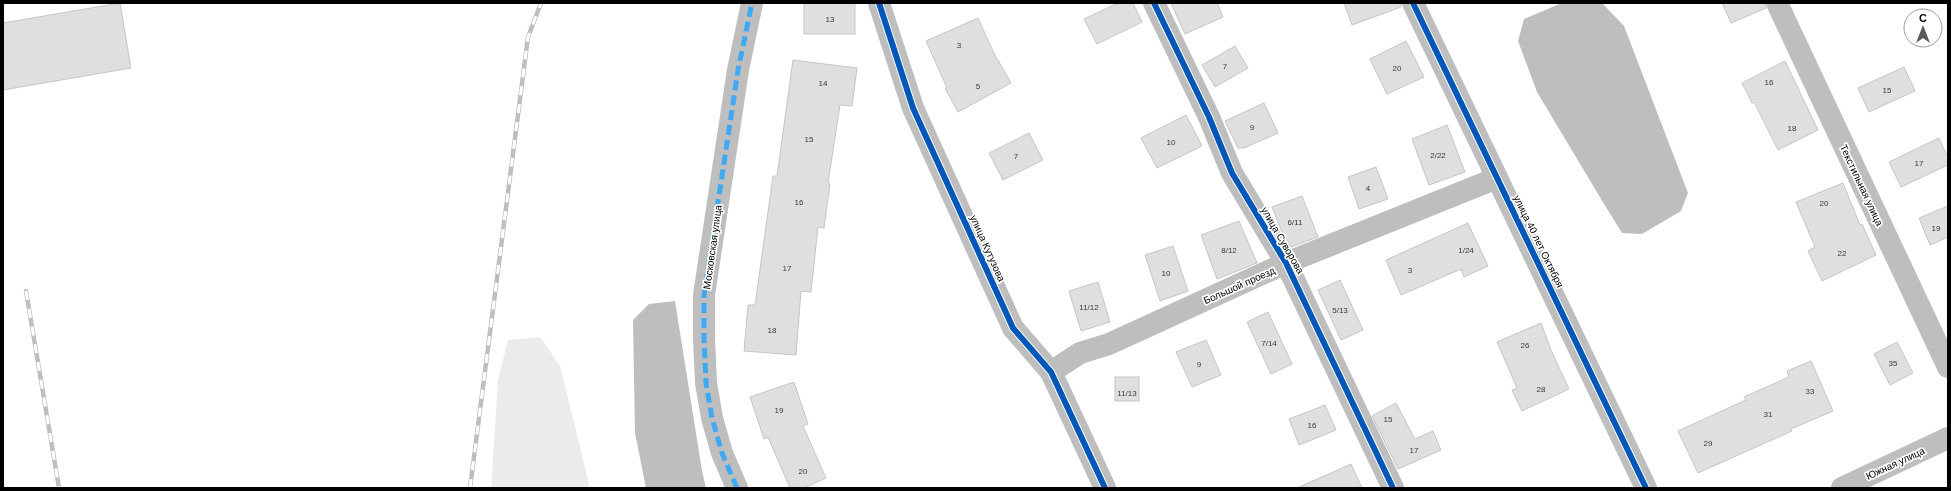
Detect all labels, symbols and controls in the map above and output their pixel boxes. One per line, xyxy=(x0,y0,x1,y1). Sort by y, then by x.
north arrow xyxy=(1903,8,1943,48)
text: С xyxy=(1919,12,1927,24)
house number: 13 xyxy=(826,15,835,24)
house number: 3 xyxy=(957,41,962,50)
house number: 7 xyxy=(1223,62,1228,71)
house number: 20 xyxy=(1393,64,1402,73)
house number: 16 xyxy=(1765,78,1774,87)
house number: 14 xyxy=(819,79,828,88)
house number: 5 xyxy=(976,82,981,91)
house number: 15 xyxy=(1883,86,1892,95)
house number: 9 xyxy=(1250,123,1255,132)
house number: 18 xyxy=(1788,124,1797,133)
house number: 15 xyxy=(805,135,814,144)
house number: 10 xyxy=(1167,138,1176,147)
street label: Текстильная улица xyxy=(1838,143,1885,228)
house number: 2/22 xyxy=(1430,151,1446,160)
house number: 7 xyxy=(1014,152,1019,161)
house number: 17 xyxy=(1915,159,1924,168)
house number: 4 xyxy=(1366,184,1371,193)
street label: улица 40 лет Октября xyxy=(1511,193,1566,289)
house number: 16 xyxy=(795,198,804,207)
house number: 20 xyxy=(1820,199,1829,208)
street label: Московская улица xyxy=(701,204,724,290)
street label: улица Суворова xyxy=(1259,205,1306,276)
street label: улица Кутузова xyxy=(968,213,1007,284)
house number: 6/11 xyxy=(1288,218,1303,227)
house number: 19 xyxy=(1932,224,1941,233)
house number: 8/12 xyxy=(1221,246,1237,255)
house number: 1/24 xyxy=(1458,246,1474,255)
house number: 22 xyxy=(1838,249,1847,258)
house number: 17 xyxy=(783,264,792,273)
street label: Большой проезд xyxy=(1202,265,1277,306)
house number: 3 xyxy=(1408,266,1413,275)
house number: 10 xyxy=(1162,269,1171,278)
house number: 11/12 xyxy=(1079,303,1099,312)
house number: 5/13 xyxy=(1332,306,1348,315)
house number: 18 xyxy=(768,326,777,335)
house number: 7/14 xyxy=(1261,339,1277,348)
house number: 26 xyxy=(1521,341,1530,350)
house number: 35 xyxy=(1889,359,1898,368)
house number: 9 xyxy=(1197,360,1202,369)
house number: 28 xyxy=(1537,385,1546,394)
house number: 33 xyxy=(1806,387,1815,396)
house number: 11/13 xyxy=(1117,389,1137,398)
house number: 19 xyxy=(775,406,784,415)
house number: 31 xyxy=(1764,410,1773,419)
house number: 15 xyxy=(1384,415,1393,424)
house number: 16 xyxy=(1308,421,1317,430)
house number: 29 xyxy=(1704,439,1713,448)
street label: Южная улица xyxy=(1864,445,1927,482)
house number: 17 xyxy=(1410,446,1419,455)
house number: 20 xyxy=(799,467,808,476)

